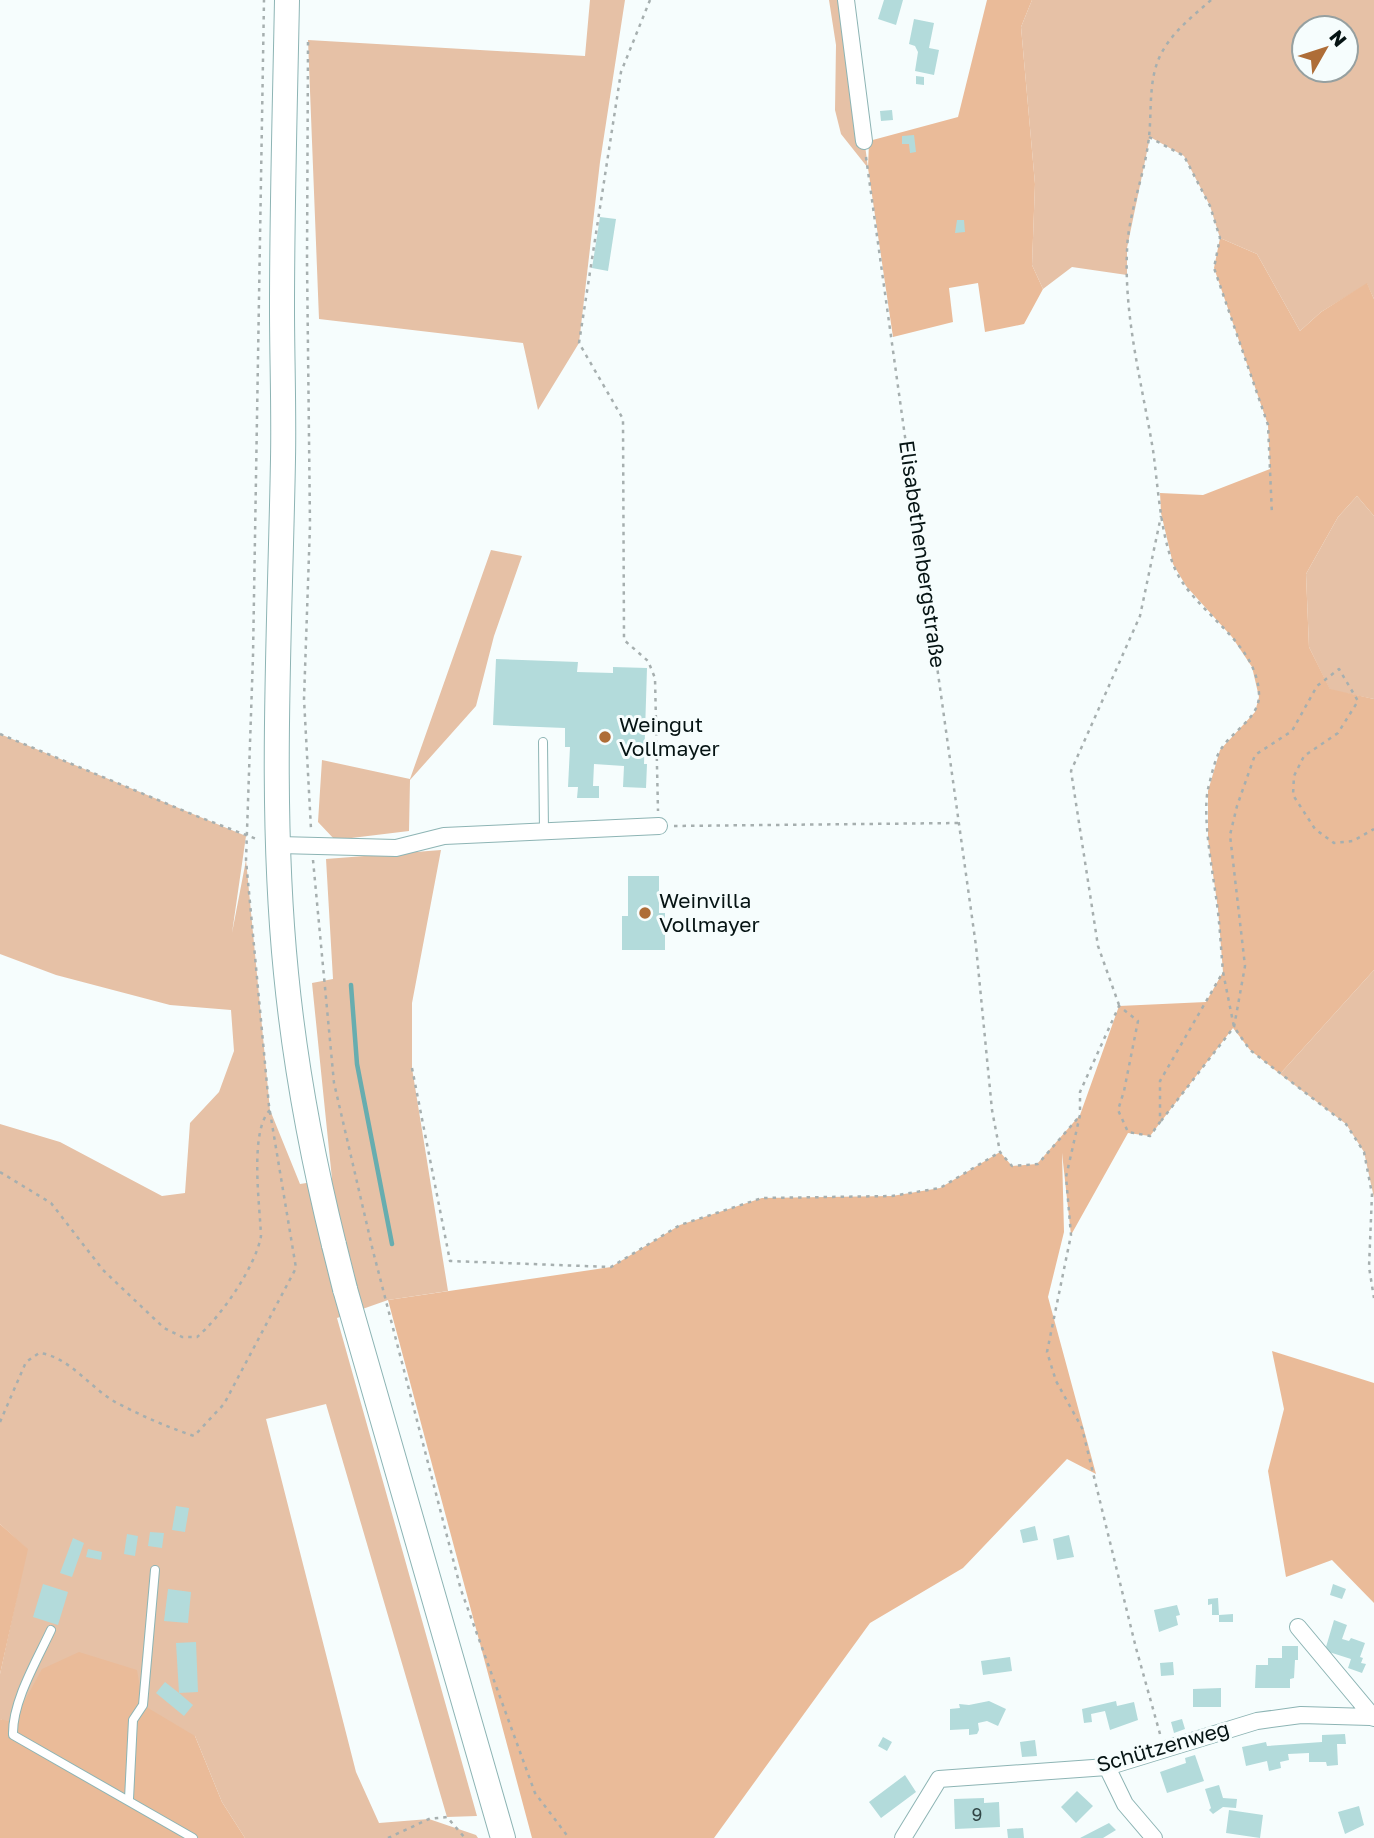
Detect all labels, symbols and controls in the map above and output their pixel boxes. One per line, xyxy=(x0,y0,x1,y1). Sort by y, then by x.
north arrow xyxy=(1290,14,1360,84)
text: N xyxy=(1325,25,1352,51)
street label: Elisabethenbergstraße xyxy=(894,438,952,669)
place label: Weingut Vollmayer xyxy=(619,711,720,761)
marker: Weingut Vollmayer xyxy=(597,729,613,745)
place label: Weinvilla Vollmayer xyxy=(659,887,760,937)
marker: Weinvilla Vollmayer xyxy=(637,905,653,921)
street label: Schützenweg xyxy=(1093,1715,1232,1777)
house number: 9 xyxy=(972,1803,982,1825)

